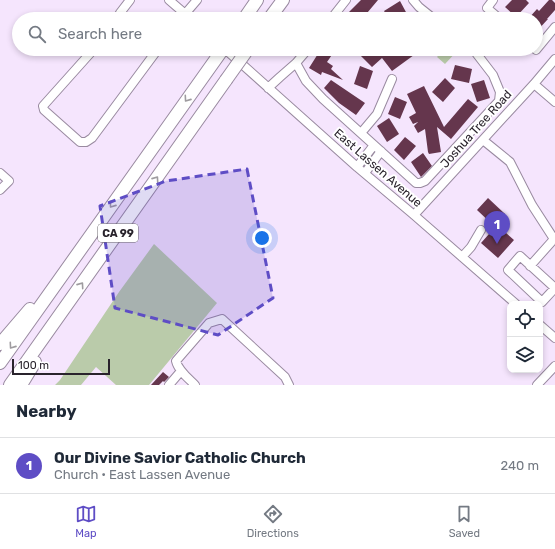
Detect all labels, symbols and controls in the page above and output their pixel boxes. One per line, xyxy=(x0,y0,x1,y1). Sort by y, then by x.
search box xyxy=(12,12,543,56)
icon: search xyxy=(26,23,48,45)
text: Search here xyxy=(58,25,142,43)
street label: Joshua Tree Road xyxy=(437,87,515,171)
one-way arrow xyxy=(185,95,192,102)
street label: East Lassen Avenue xyxy=(331,126,425,210)
one-way arrow xyxy=(151,176,158,183)
one-way arrow xyxy=(109,201,116,208)
pin: 1 xyxy=(484,211,510,244)
road number: CA 99 xyxy=(98,224,138,242)
your location xyxy=(252,228,272,248)
one-way arrow xyxy=(76,282,84,289)
map controls xyxy=(507,301,543,373)
button: locate xyxy=(507,301,543,337)
button: layers xyxy=(507,337,543,373)
one-way arrow xyxy=(9,342,17,349)
scale bar xyxy=(12,357,110,376)
text: 100 m xyxy=(18,359,49,372)
text: Nearby xyxy=(16,401,77,421)
text: Our Divine Savior Catholic Church xyxy=(54,449,306,467)
text: 1 xyxy=(26,458,32,473)
text: 240 m xyxy=(500,458,539,473)
text: Church · East Lassen Avenue xyxy=(54,467,230,482)
tab: Map xyxy=(75,503,97,540)
tab: Directions xyxy=(247,503,299,540)
tab: Saved xyxy=(449,503,480,540)

